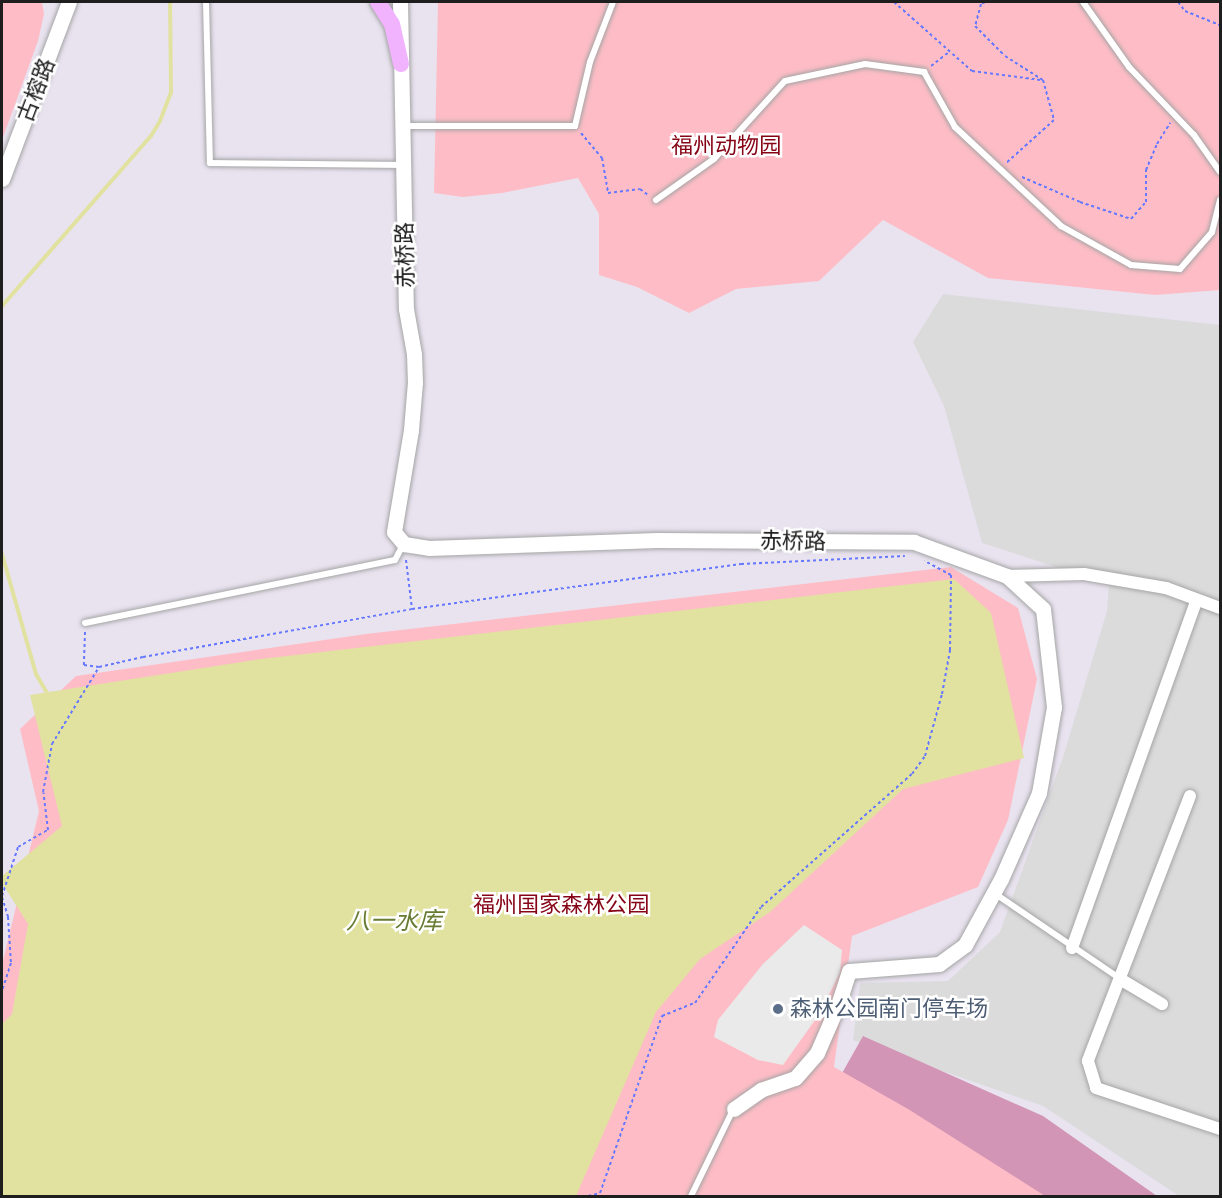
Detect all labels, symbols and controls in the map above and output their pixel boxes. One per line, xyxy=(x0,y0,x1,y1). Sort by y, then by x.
street label: 古榕路 xyxy=(12,54,60,126)
park label: 福州动物园 xyxy=(671,133,781,159)
street label: 赤桥路 xyxy=(391,222,419,288)
street label: 赤桥路 xyxy=(760,527,826,555)
park label: 福州国家森林公园 xyxy=(473,892,649,918)
water label: 八一水库 xyxy=(346,907,442,935)
place label: 森林公园南门停车场 xyxy=(790,996,988,1022)
marker: 森林公园南门停车场 xyxy=(771,1002,785,1016)

